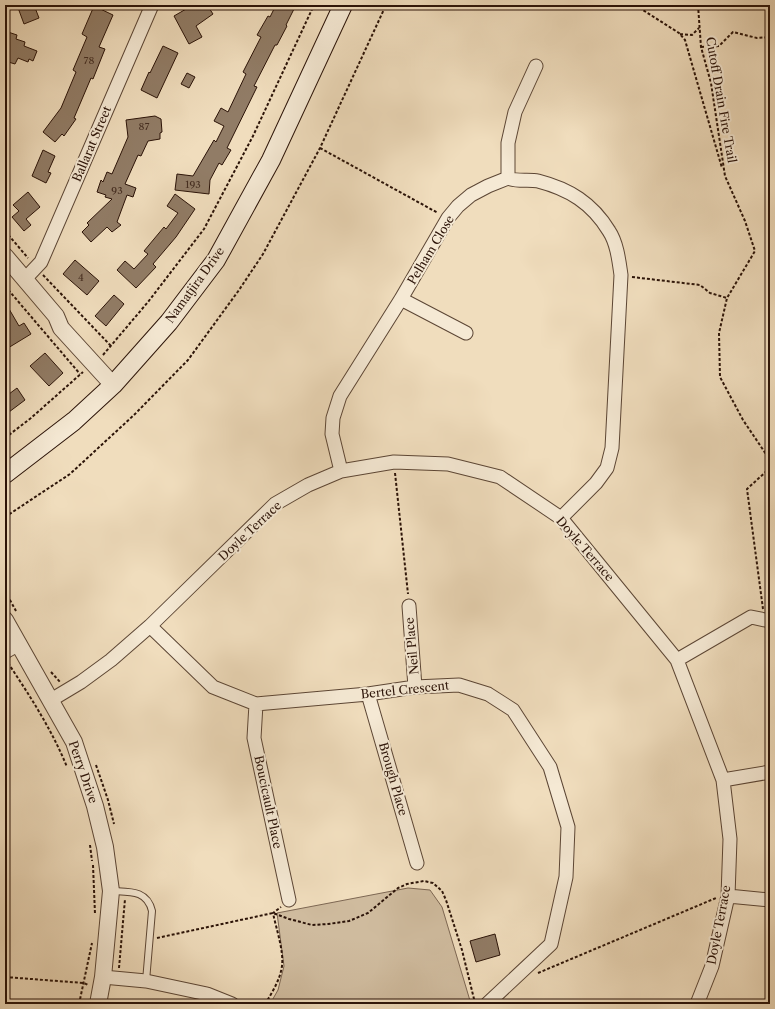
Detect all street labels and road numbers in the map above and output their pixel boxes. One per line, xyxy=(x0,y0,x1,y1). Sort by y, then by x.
street label: Cutoff Drain Fire Trail xyxy=(703,36,740,165)
street label: Ballarat Street xyxy=(69,103,115,184)
street label: Pelham Close xyxy=(404,212,457,287)
street label: Namatjira Drive xyxy=(162,244,227,326)
street label: Doyle Terrace xyxy=(215,498,284,564)
street label: Doyle Terrace xyxy=(553,513,618,584)
street label: Neil Place xyxy=(401,616,421,675)
street label: Bertel Crescent xyxy=(360,677,451,702)
street label: Perry Drive xyxy=(66,739,101,805)
street label: Brough Place xyxy=(376,740,411,818)
street label: Boucicault Place xyxy=(251,754,286,850)
street label: Doyle Terrace xyxy=(703,884,734,966)

